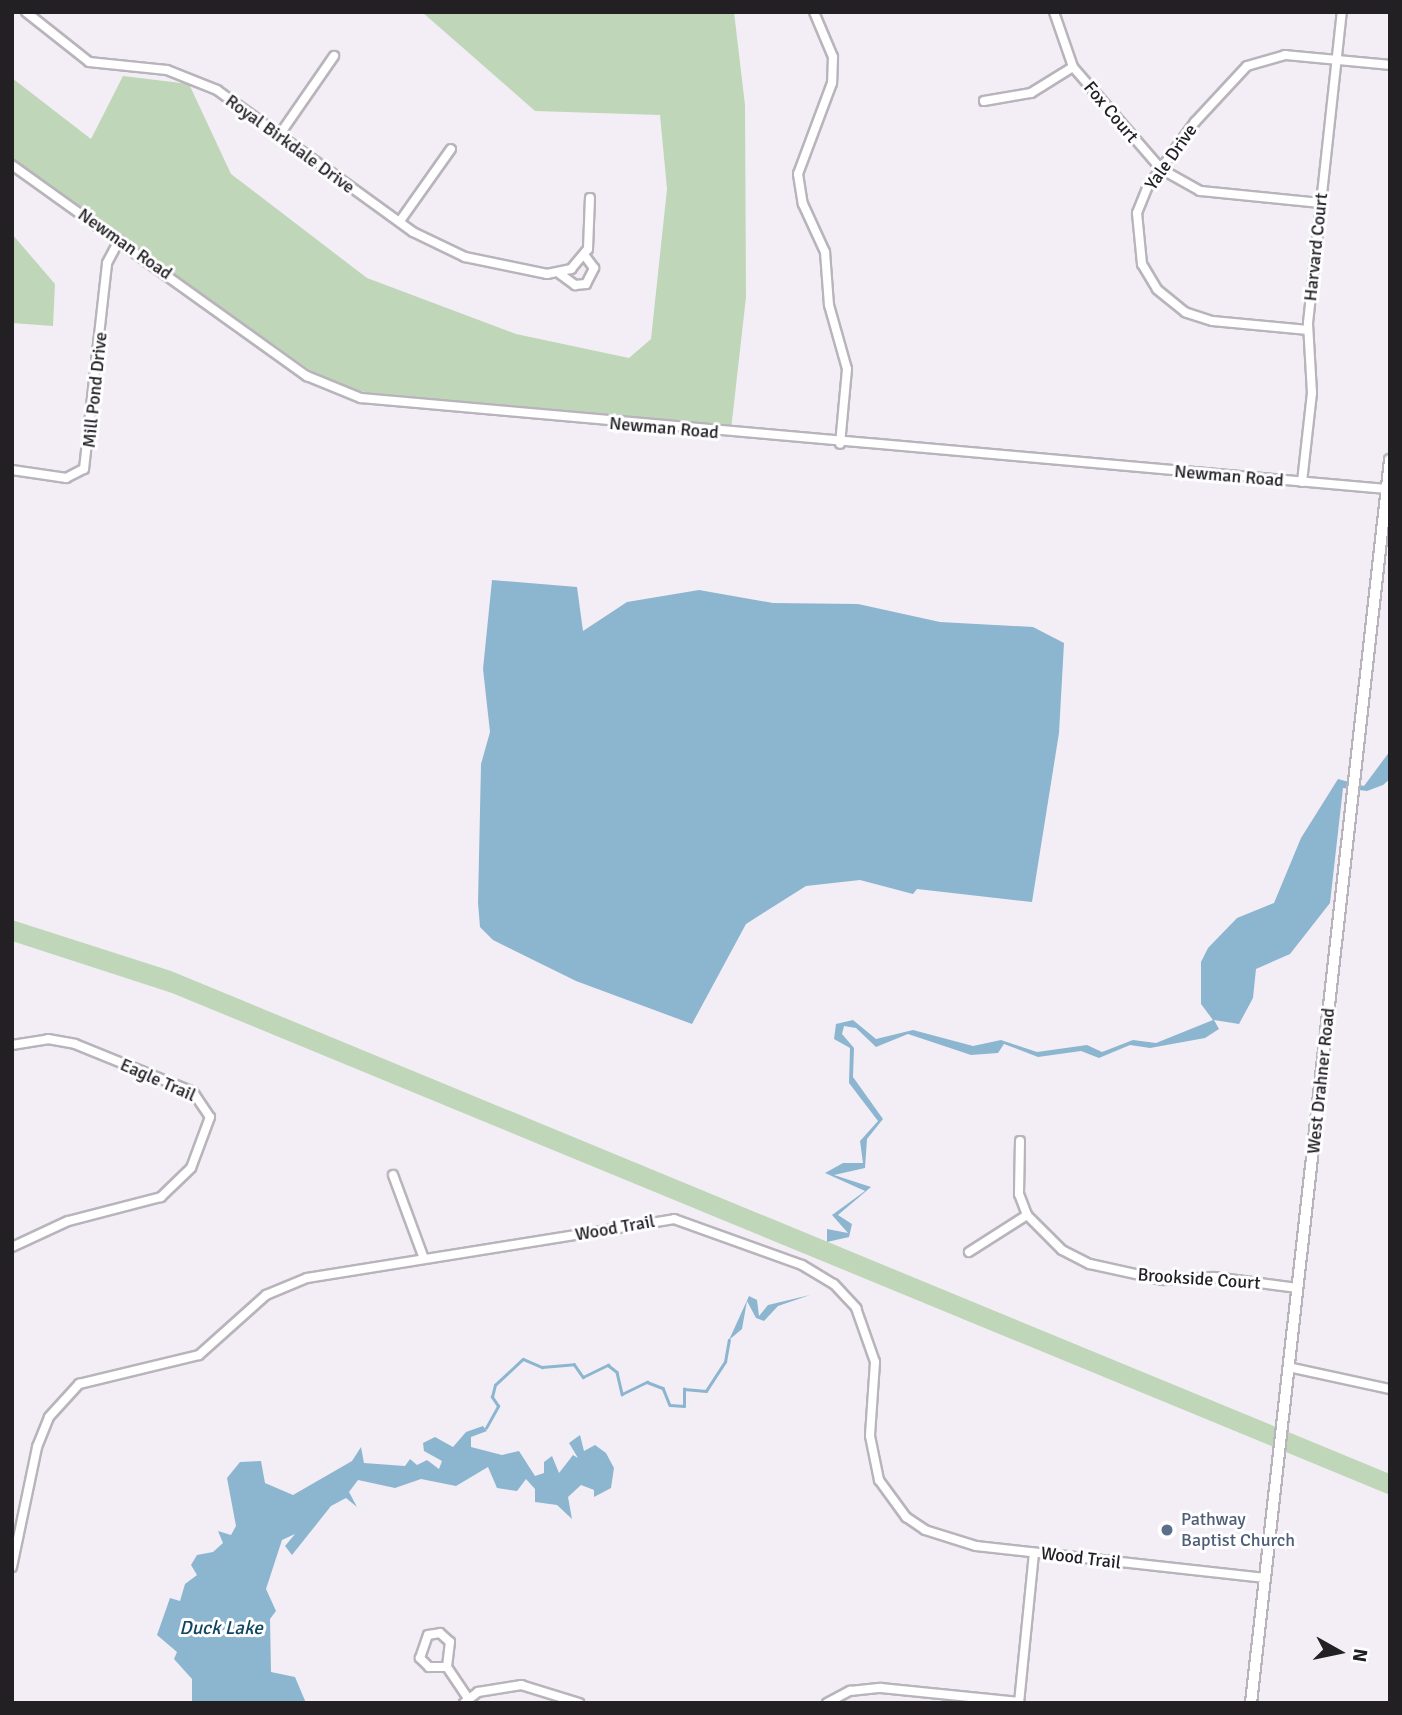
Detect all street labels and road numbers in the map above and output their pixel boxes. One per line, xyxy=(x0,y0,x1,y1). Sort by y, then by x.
street label: Fox Court xyxy=(1079,77,1143,147)
street label: Royal Birkdale Drive xyxy=(221,90,359,198)
street label: Yale Drive xyxy=(1140,120,1202,194)
street label: Harvard Court xyxy=(1300,192,1332,302)
street label: Newman Road xyxy=(74,204,176,284)
street label: Mill Pond Drive xyxy=(78,331,112,449)
street label: Newman Road xyxy=(608,412,720,444)
street label: Newman Road xyxy=(1173,460,1285,492)
street label: West Drahner Road xyxy=(1303,1007,1339,1155)
street label: Eagle Trail xyxy=(117,1054,199,1106)
street label: Wood Trail xyxy=(573,1210,657,1246)
street label: Brookside Court xyxy=(1137,1264,1261,1294)
street label: Wood Trail xyxy=(1040,1542,1122,1574)

